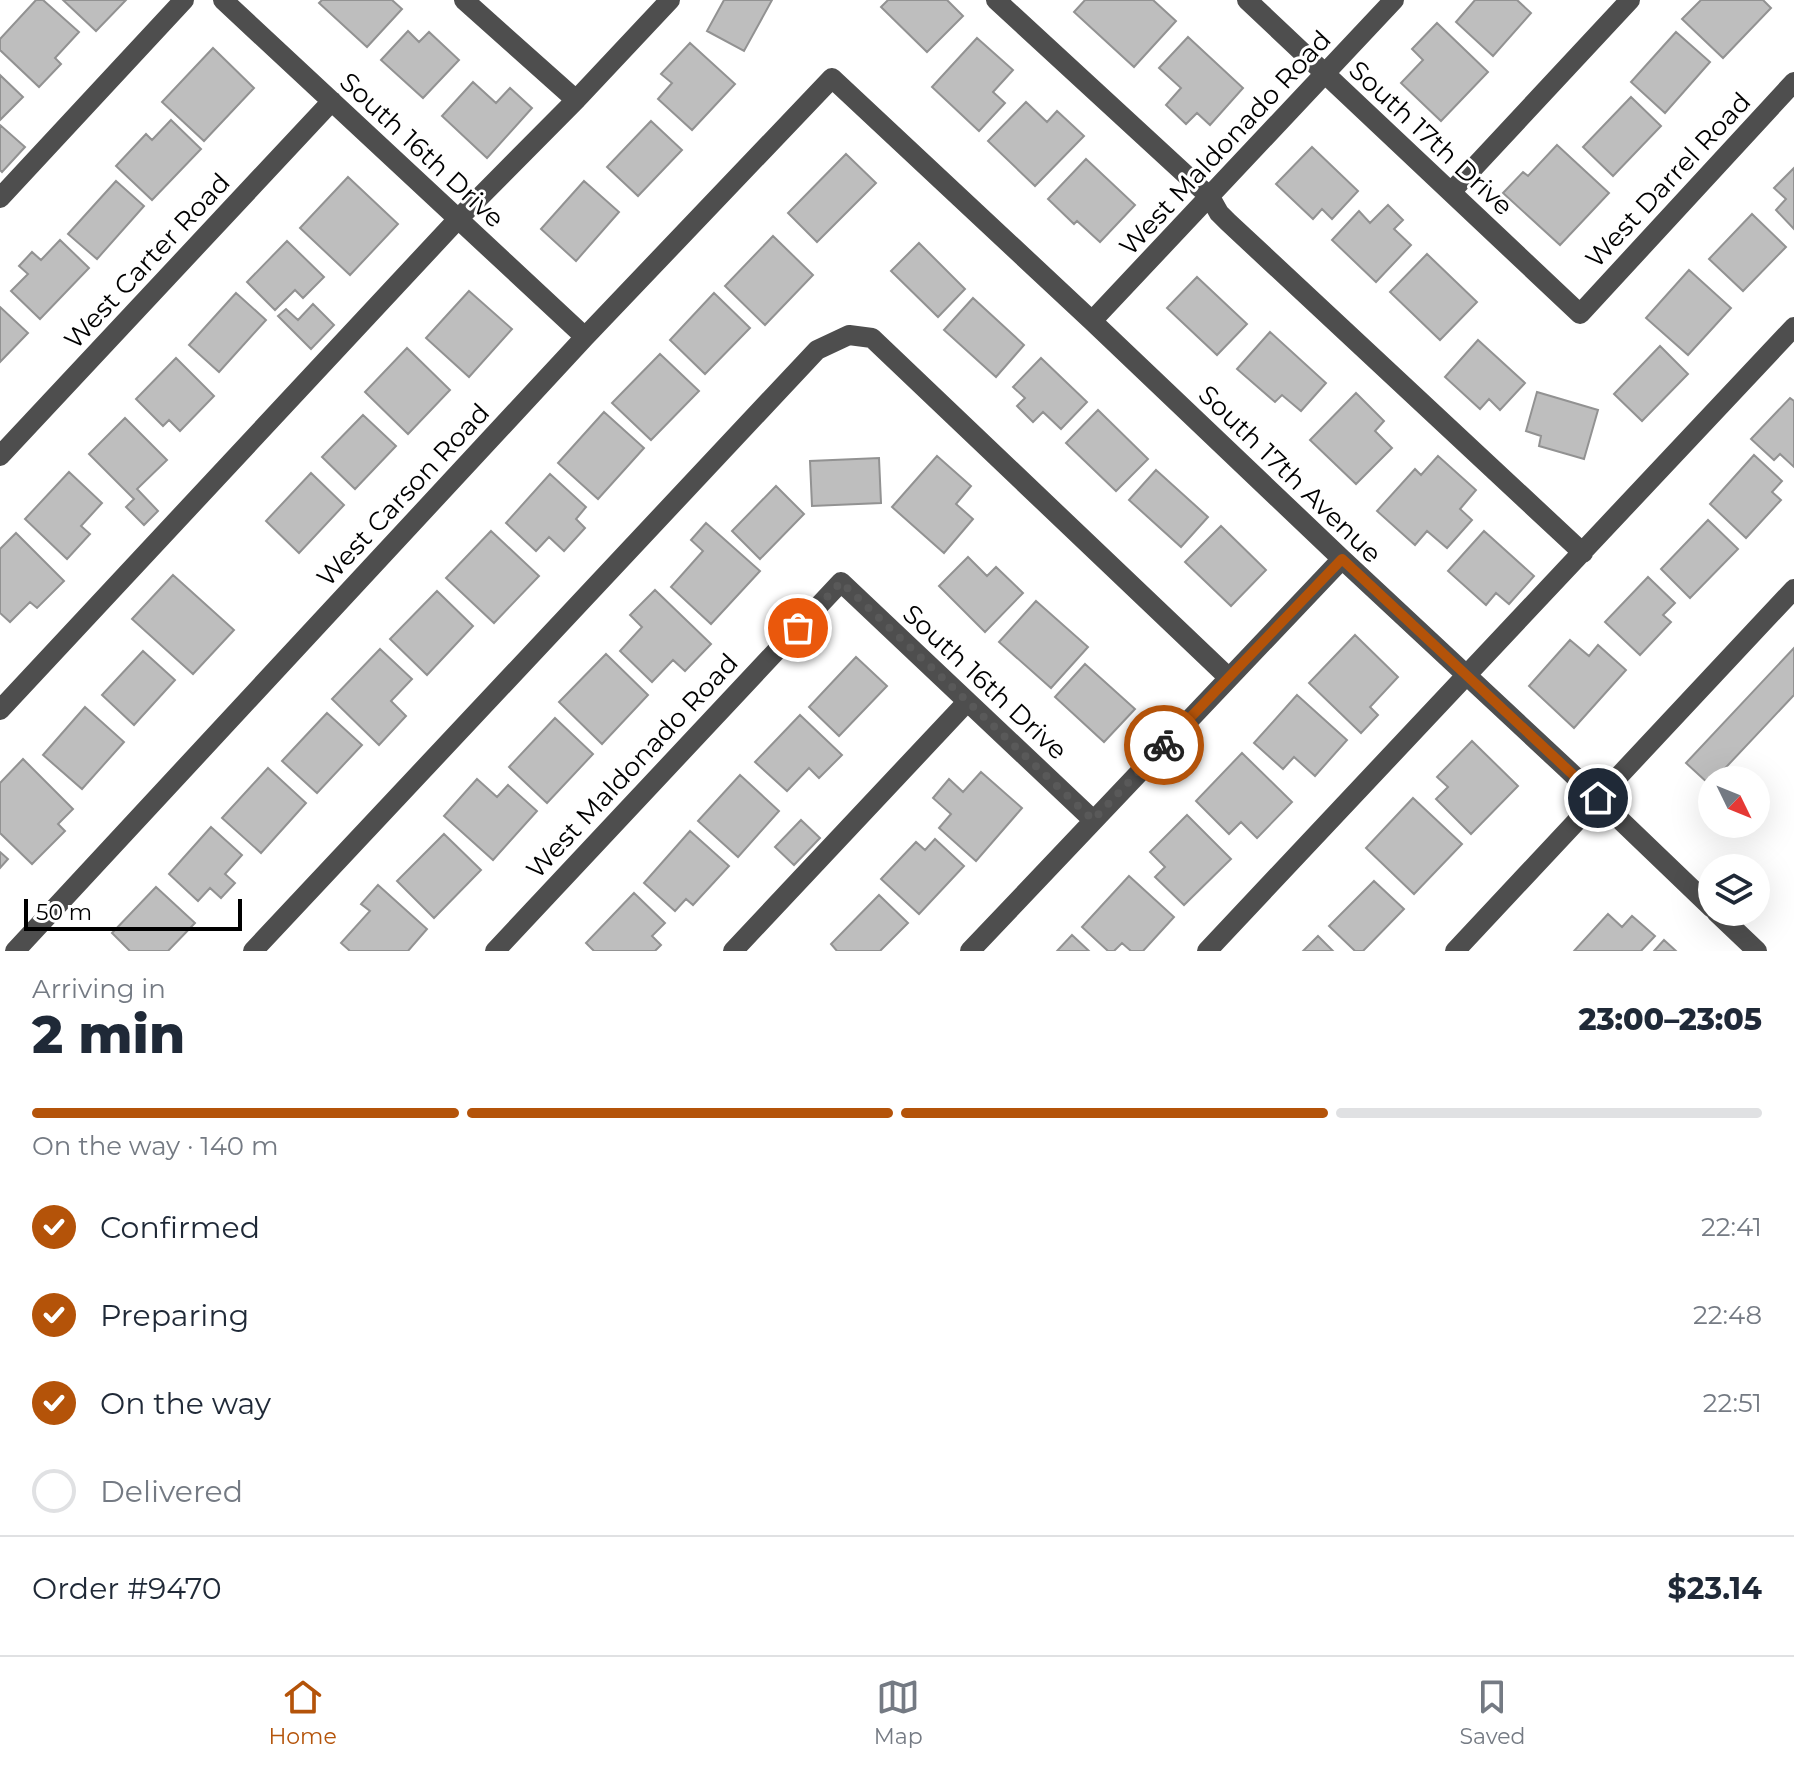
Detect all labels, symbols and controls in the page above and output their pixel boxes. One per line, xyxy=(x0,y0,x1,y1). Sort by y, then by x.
street label: West Maldonado Road xyxy=(1112,24,1338,262)
street label: South 17th Drive xyxy=(1343,54,1519,222)
street label: South 16th Drive xyxy=(333,66,511,234)
street label: West Darrel Road xyxy=(1579,86,1757,274)
street label: West Carter Road xyxy=(57,166,237,356)
street label: South 17th Avenue xyxy=(1192,378,1388,570)
street label: West Carson Road xyxy=(310,397,496,593)
pin xyxy=(764,594,832,662)
street label: South 16th Drive xyxy=(896,598,1074,766)
icon: bag xyxy=(776,606,820,650)
street label: West Maldonado Road xyxy=(519,647,745,885)
courier xyxy=(1124,705,1204,785)
icon: bike xyxy=(1142,723,1186,767)
pin xyxy=(1564,764,1632,832)
north arrow xyxy=(1698,766,1770,838)
map controls xyxy=(1698,766,1770,926)
icon: home xyxy=(1576,776,1620,820)
button: layers xyxy=(1698,854,1770,926)
scale bar xyxy=(24,895,242,931)
text: 50 m xyxy=(36,899,92,926)
text: Arriving in xyxy=(32,973,166,1005)
text: 23:00–23:05 xyxy=(1579,1001,1762,1038)
text: 2 min xyxy=(32,1003,185,1066)
text: On the way · 140 m xyxy=(32,1130,278,1162)
icon: check xyxy=(32,1205,76,1249)
text: Confirmed xyxy=(100,1209,260,1246)
text: 22:41 xyxy=(1701,1211,1762,1243)
icon: check xyxy=(32,1293,76,1337)
text: Preparing xyxy=(100,1297,249,1334)
text: 22:48 xyxy=(1693,1299,1762,1331)
icon: check xyxy=(32,1381,76,1425)
text: On the way xyxy=(100,1385,271,1422)
text: 22:51 xyxy=(1703,1387,1762,1419)
text: Delivered xyxy=(100,1473,243,1510)
text: Order #9470 xyxy=(32,1570,222,1607)
text: $23.14 xyxy=(1668,1570,1762,1607)
tab: Home xyxy=(268,1675,337,1750)
tab: Map xyxy=(874,1675,923,1750)
tab: Saved xyxy=(1459,1675,1526,1750)

